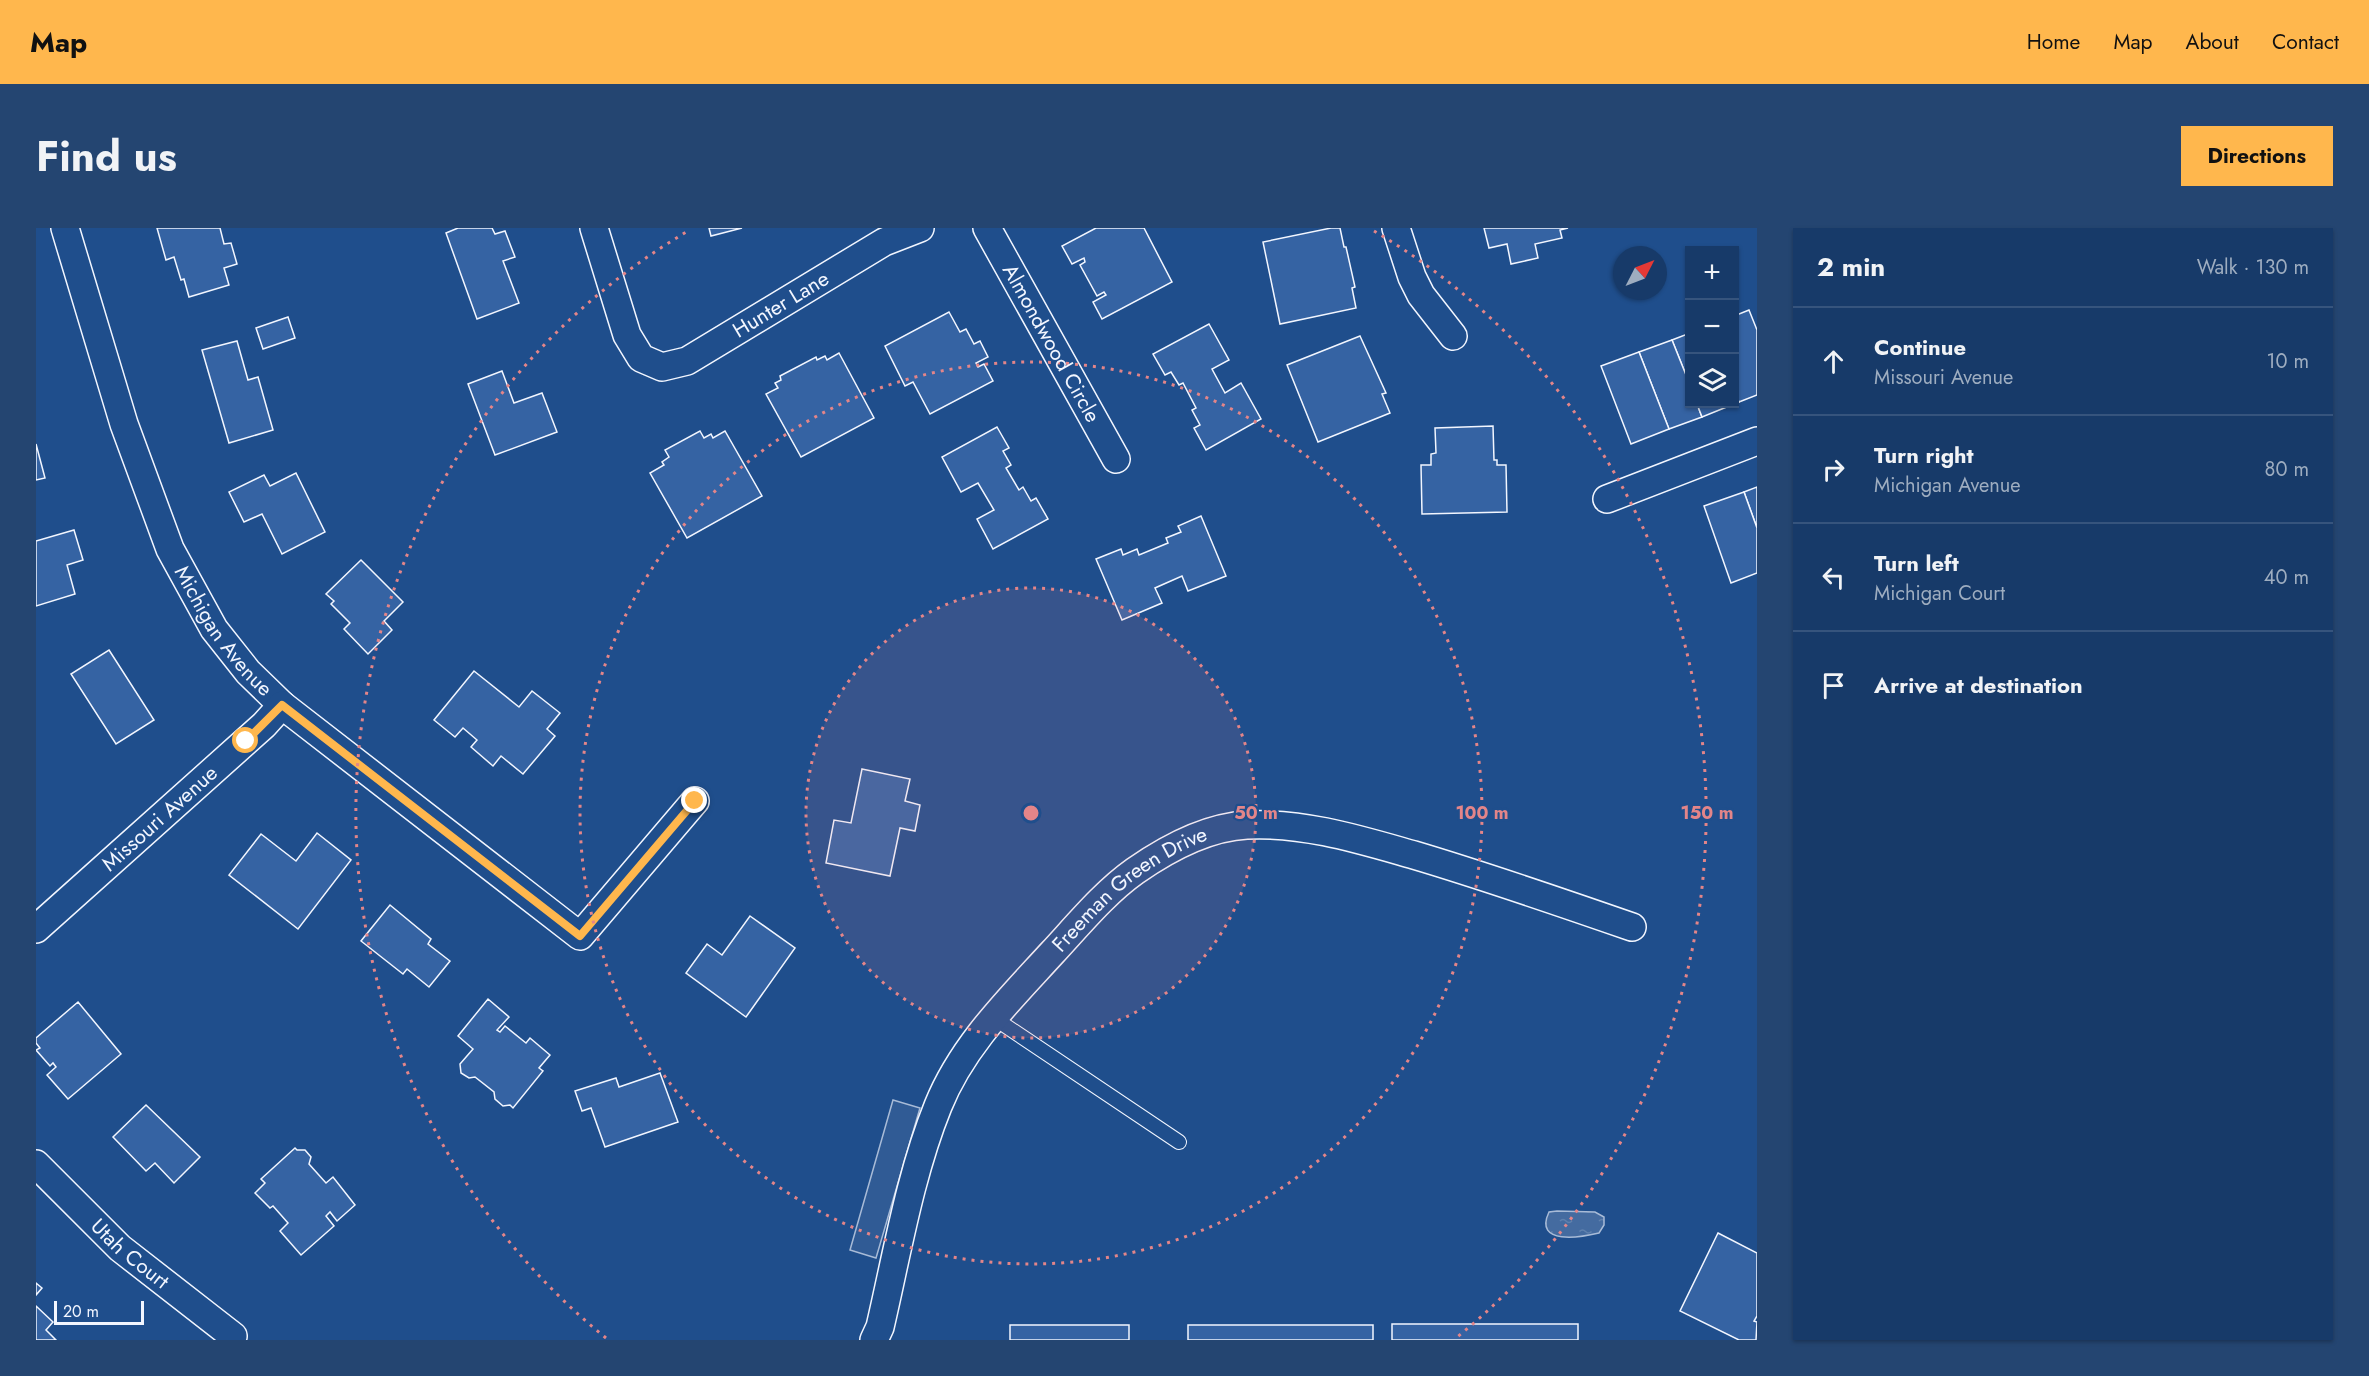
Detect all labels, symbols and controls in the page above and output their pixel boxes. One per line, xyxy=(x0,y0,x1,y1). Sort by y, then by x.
text: Map xyxy=(30,22,87,63)
text: Home xyxy=(2027,27,2080,57)
text: Map xyxy=(2113,27,2153,57)
text: About xyxy=(2186,27,2239,57)
text: Contact xyxy=(2272,27,2339,57)
text: Find us xyxy=(36,126,177,187)
button: Directions xyxy=(2181,126,2333,186)
north arrow xyxy=(1613,246,1667,300)
map controls xyxy=(1685,246,1739,408)
button: + xyxy=(1685,246,1739,300)
text: 2 min xyxy=(1817,248,1885,286)
text: Walk · 130 m xyxy=(2197,253,2309,282)
street label: Almondwood Circle xyxy=(995,259,1108,428)
street label: Hunter Lane xyxy=(727,264,835,345)
button: − xyxy=(1685,300,1739,354)
text: Continue xyxy=(1874,331,1966,363)
icon: ahead xyxy=(1817,345,1850,378)
text: 10 m xyxy=(2266,347,2309,376)
button: layers xyxy=(1685,354,1739,408)
text: Missouri Avenue xyxy=(1874,363,2013,392)
text: Turn right xyxy=(1874,439,1974,471)
icon: right xyxy=(1817,453,1850,486)
text: 80 m xyxy=(2264,455,2309,484)
text: Michigan Avenue xyxy=(1874,471,2020,500)
text: Turn left xyxy=(1874,547,1959,579)
street label: Michigan Avenue xyxy=(167,560,279,703)
icon: left xyxy=(1817,561,1850,594)
text: 40 m xyxy=(2264,563,2309,592)
text: Michigan Court xyxy=(1874,579,2005,608)
icon: arrive xyxy=(1817,669,1850,702)
text: Arrive at destination xyxy=(1874,669,2083,701)
route start xyxy=(232,727,258,753)
street label: Missouri Avenue xyxy=(95,758,224,878)
route end xyxy=(681,787,707,813)
text: 50 m xyxy=(1234,800,1278,826)
text: 100 m xyxy=(1455,800,1509,826)
text: 150 m xyxy=(1681,800,1733,826)
centre of rings xyxy=(1021,803,1041,823)
street label: Freeman Green Drive xyxy=(1045,819,1211,959)
street label: Utah Court xyxy=(84,1212,175,1296)
scale bar xyxy=(54,1298,144,1326)
text: 20 m xyxy=(63,1300,99,1323)

